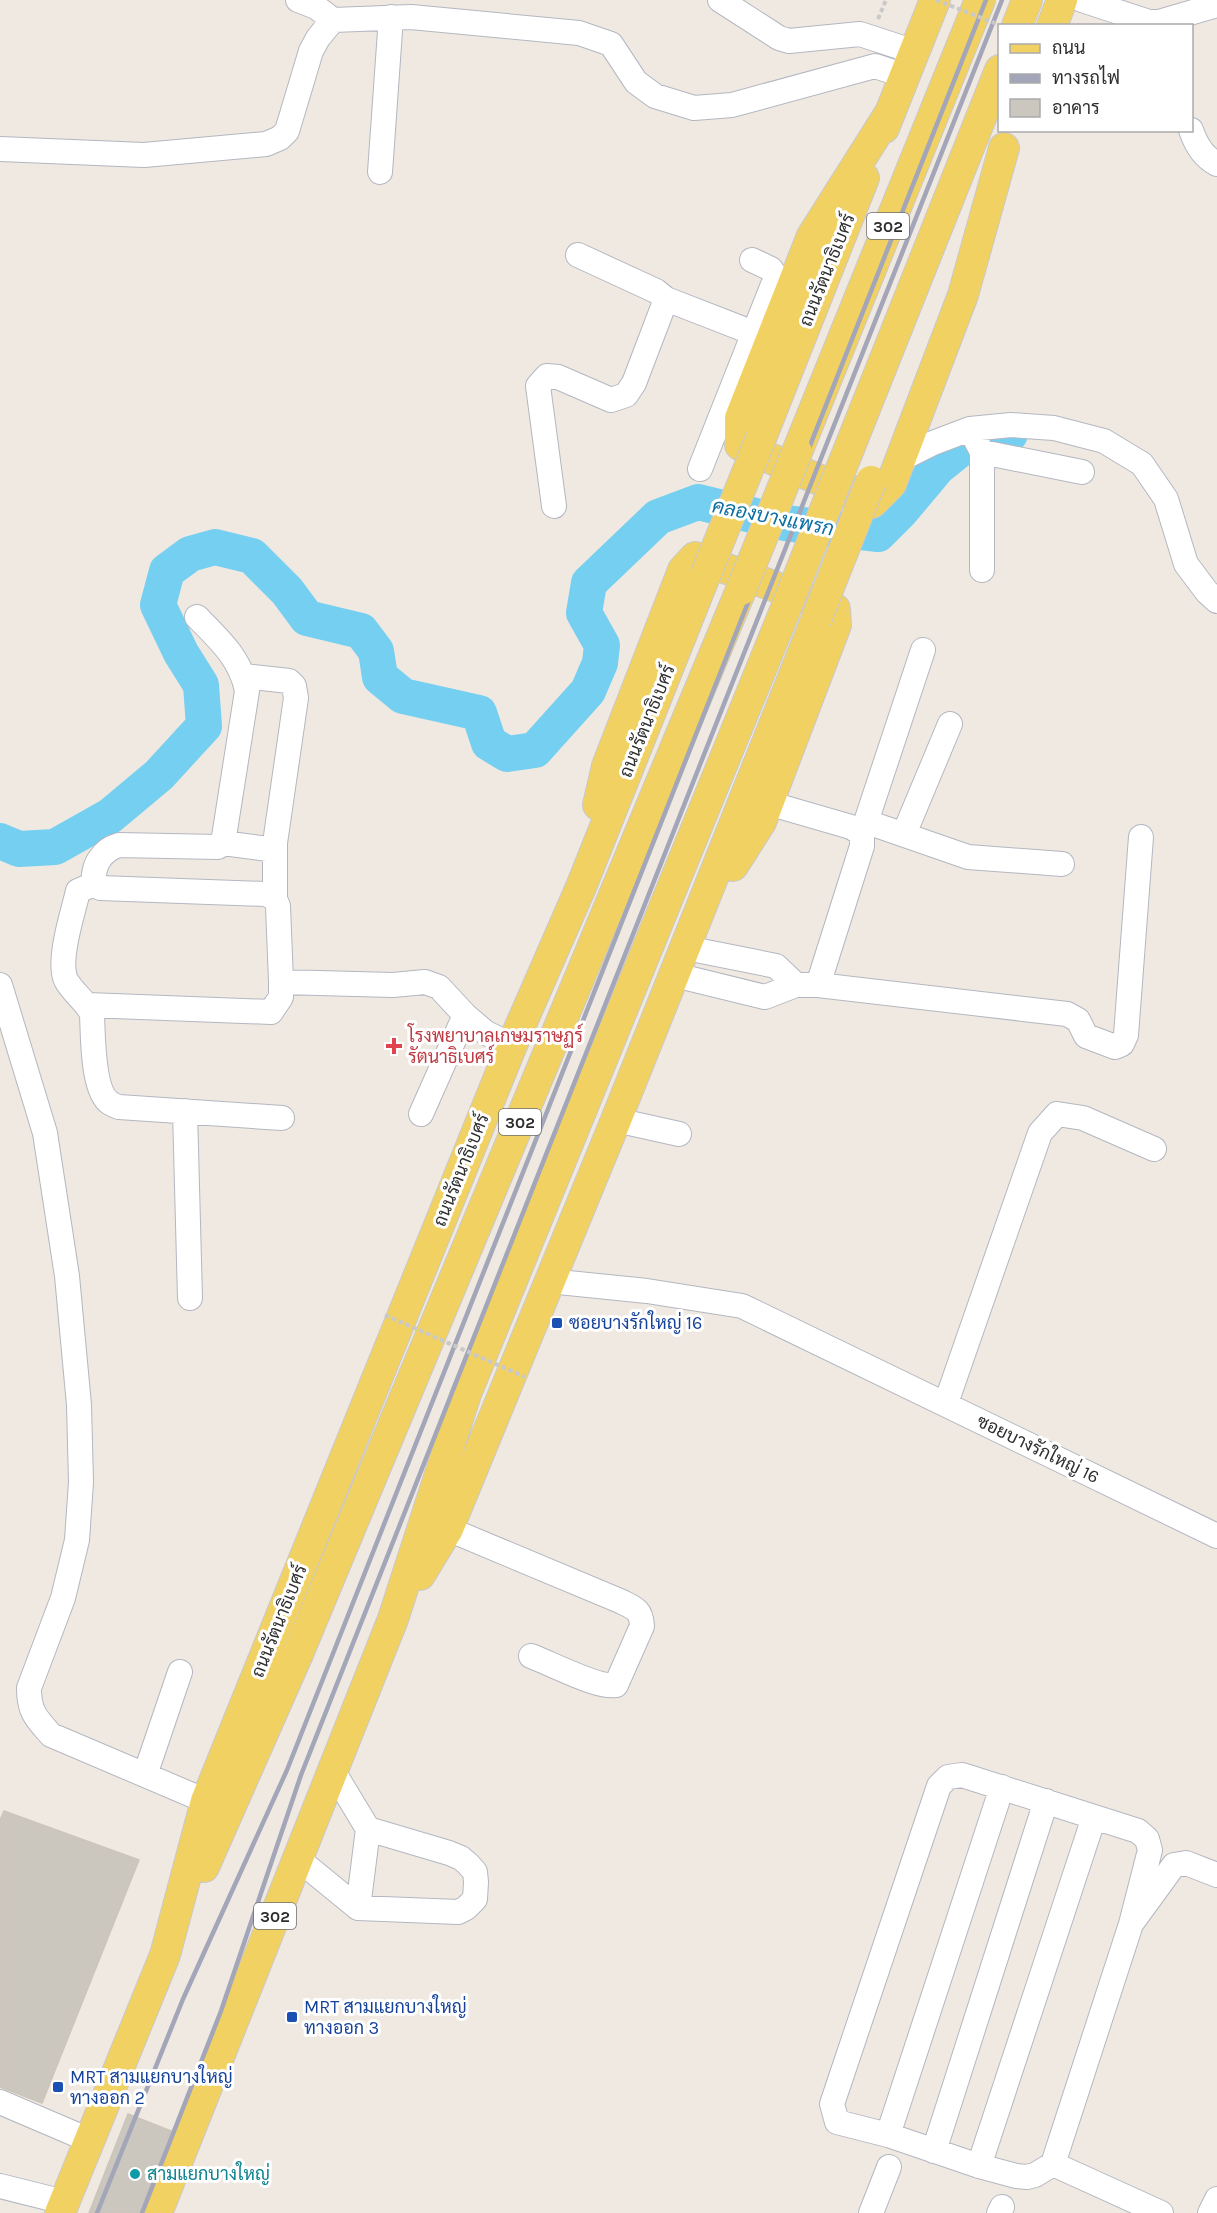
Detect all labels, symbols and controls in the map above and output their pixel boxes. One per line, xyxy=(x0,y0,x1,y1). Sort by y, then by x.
legend xyxy=(998,24,1193,132)
text: ถนน xyxy=(1052,37,1085,59)
text: ทางรถไฟ xyxy=(1052,65,1120,89)
text: อาคาร xyxy=(1052,97,1100,119)
street label: ถนนรัตนาธิเบศร์ xyxy=(793,209,860,330)
road number: 302 xyxy=(867,213,909,239)
water label: คลองบางแพรก xyxy=(710,494,836,541)
street label: ถนนรัตนาธิเบศร์ xyxy=(613,660,680,781)
place label: โรงพยาบาลเกษมราษฏร์ รัตนาธิเบศร์ xyxy=(407,1023,583,1068)
marker: โรงพยาบาลเกษมราษฏร์ รัตนาธิเบศร์ xyxy=(385,1037,403,1055)
street label: ถนนรัตนาธิเบศร์ xyxy=(427,1109,494,1230)
road number: 302 xyxy=(499,1109,541,1135)
place label: ซอยบางรักใหญ่ 16 xyxy=(569,1310,702,1334)
marker: ซอยบางรักใหญ่ 16 xyxy=(550,1316,564,1330)
street label: ซอยบางรักใหญ่ 16 xyxy=(973,1408,1104,1488)
street label: ถนนรัตนาธิเบศร์ xyxy=(245,1560,312,1681)
road number: 302 xyxy=(254,1903,296,1929)
place label: MRT สามแยกบางใหญ่ ทางออก 3 xyxy=(304,1994,467,2039)
marker: MRT สามแยกบางใหญ่ ทางออก 3 xyxy=(285,2010,299,2024)
place label: MRT สามแยกบางใหญ่ ทางออก 2 xyxy=(70,2064,233,2109)
marker: MRT สามแยกบางใหญ่ ทางออก 2 xyxy=(51,2080,65,2094)
place label: สามแยกบางใหญ่ xyxy=(147,2161,270,2185)
marker: สามแยกบางใหญ่ xyxy=(128,2167,142,2181)

